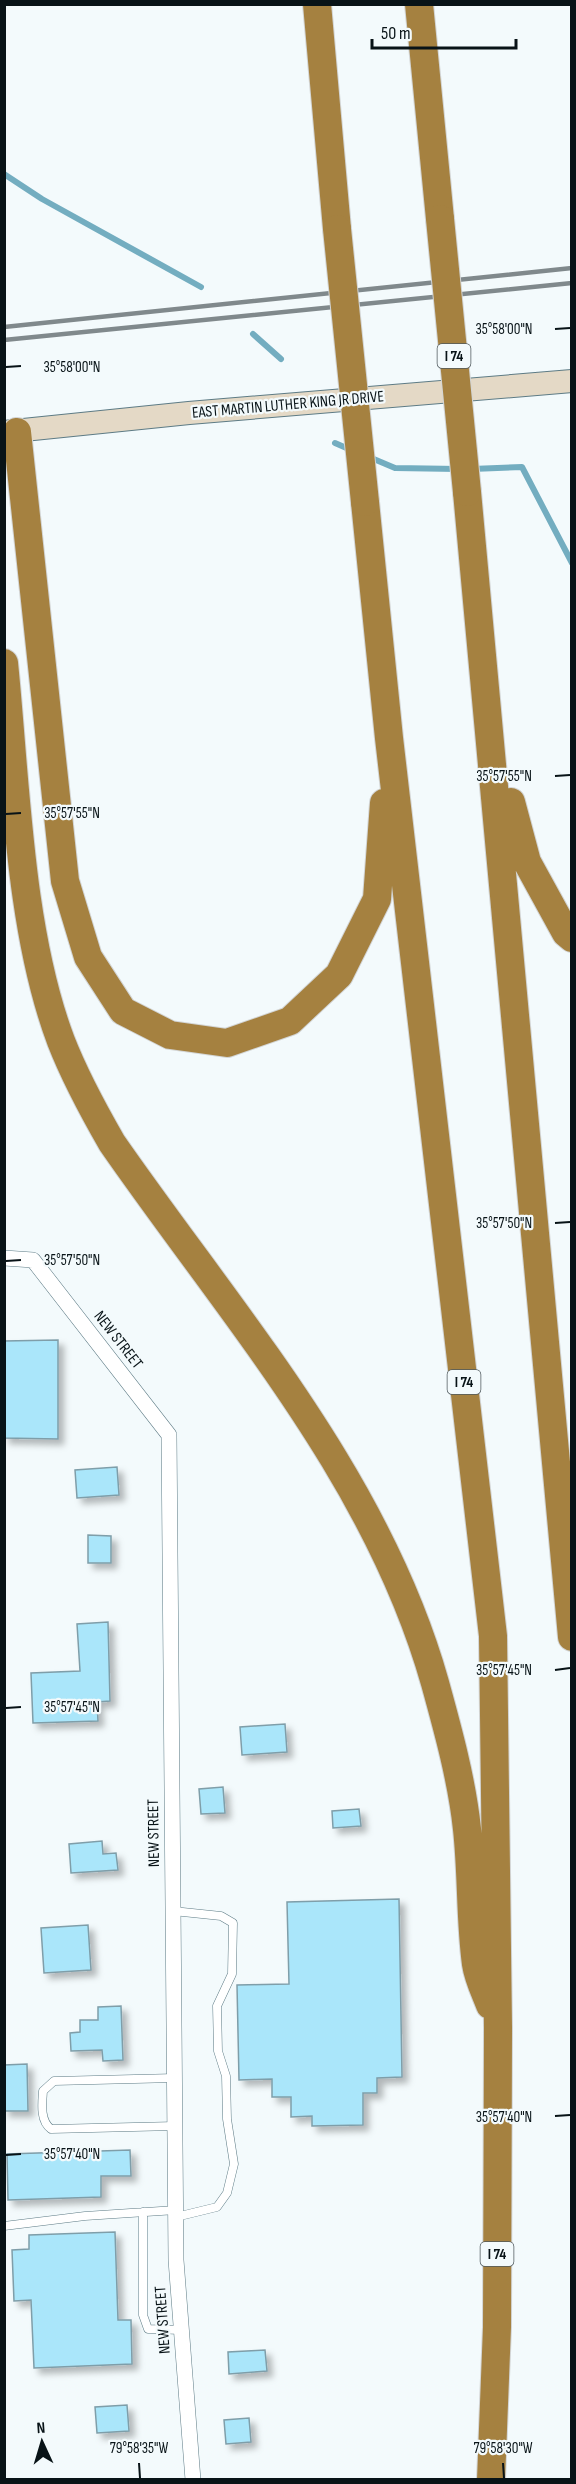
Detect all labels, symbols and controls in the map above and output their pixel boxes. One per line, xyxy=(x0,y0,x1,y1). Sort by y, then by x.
scale bar xyxy=(372,12,516,50)
text: 50 m xyxy=(381,23,411,44)
text: 35°58'00"N xyxy=(475,320,533,339)
road number: I 74 xyxy=(438,344,470,368)
text: 35°58'00"N xyxy=(43,358,101,377)
street label: EAST MARTIN LUTHER KING JR DRIVE xyxy=(191,387,385,423)
text: 35°57'55"N xyxy=(476,767,532,786)
text: 35°57'55"N xyxy=(44,804,100,823)
text: 35°57'50"N xyxy=(476,1214,532,1233)
text: 35°57'50"N xyxy=(44,1251,100,1270)
street label: NEW STREET xyxy=(90,1307,147,1373)
road number: I 74 xyxy=(448,1370,480,1394)
text: 35°57'45"N xyxy=(476,1661,532,1680)
text: 35°57'45"N xyxy=(44,1698,100,1717)
street label: NEW STREET xyxy=(144,1798,164,1867)
text: 35°57'40"N xyxy=(476,2108,532,2127)
text: 35°57'40"N xyxy=(44,2145,100,2164)
road number: I 74 xyxy=(480,2242,514,2266)
street label: NEW STREET xyxy=(151,2285,175,2355)
north arrow xyxy=(12,2412,72,2472)
text: N xyxy=(36,2419,46,2438)
text: 79°58'35"W xyxy=(110,2439,168,2458)
text: 79°58'30"W xyxy=(473,2439,533,2458)

